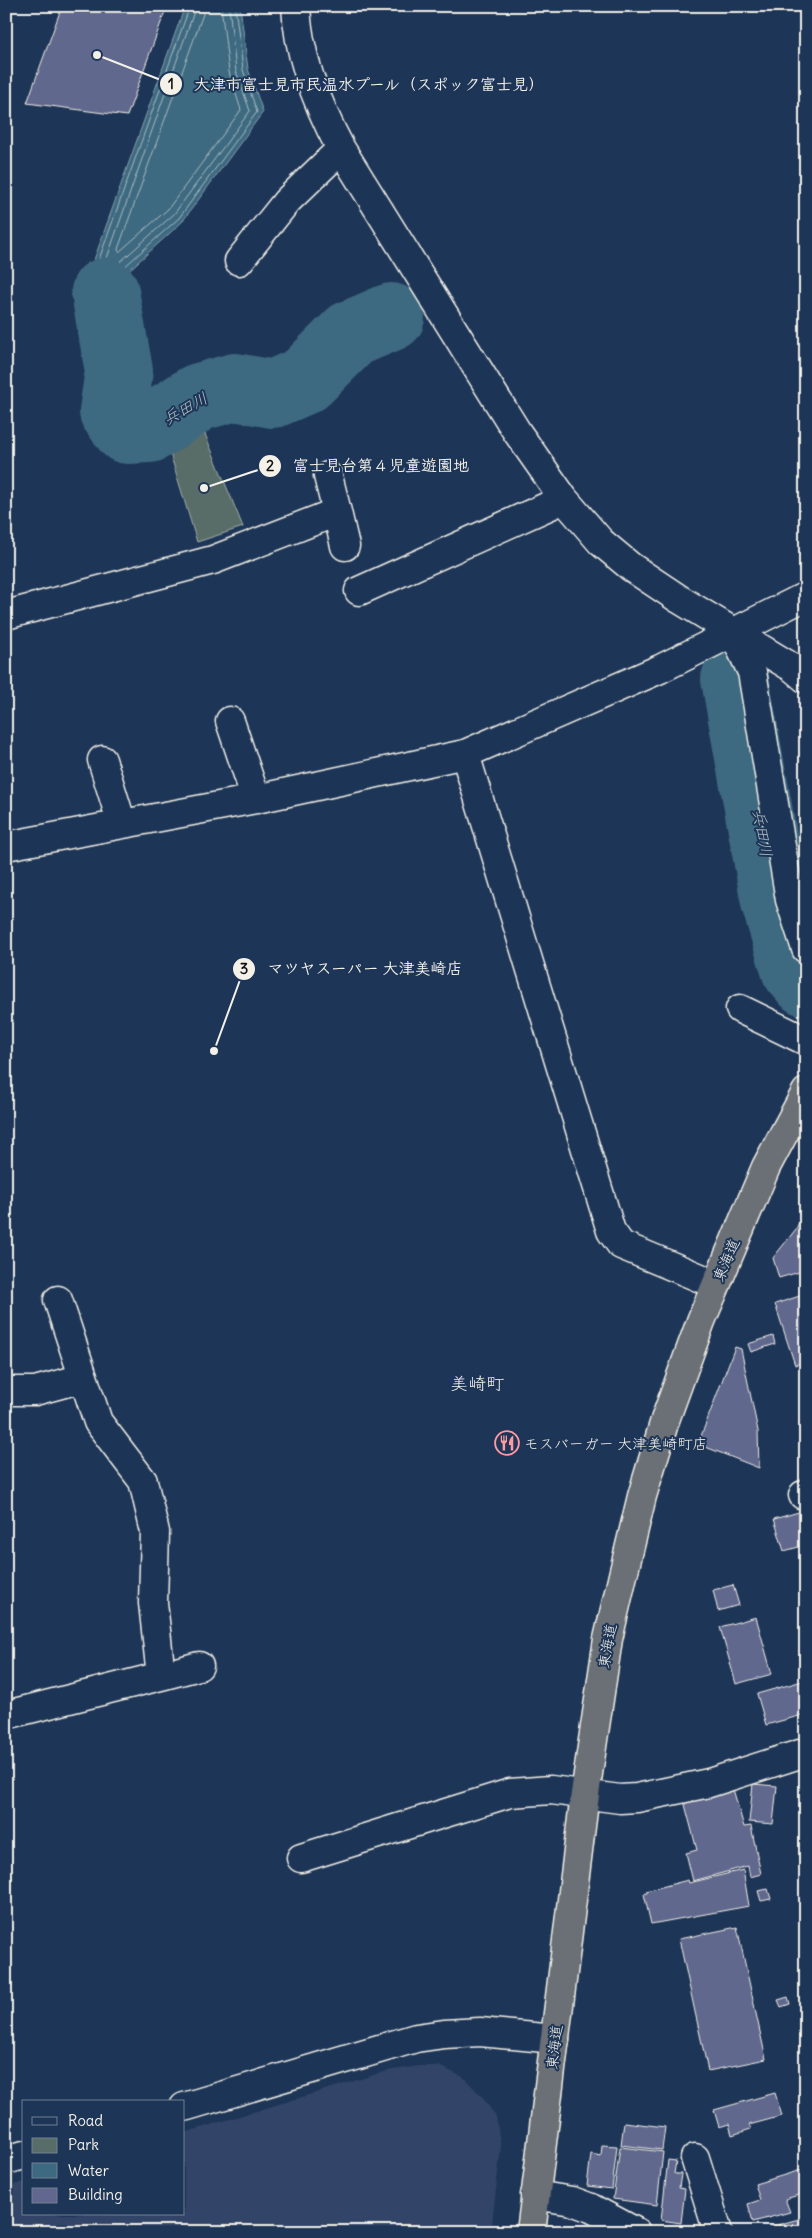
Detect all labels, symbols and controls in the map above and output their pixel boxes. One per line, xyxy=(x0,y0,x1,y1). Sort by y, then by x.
callout: 大津市富士見市民温水プール（スポック富士見） xyxy=(158,69,554,100)
text: 1 xyxy=(168,74,174,93)
text: 大津市富士見市民温水プール（スポック富士見） xyxy=(194,74,544,94)
water label: 兵田川 xyxy=(159,388,211,428)
callout: 富士見台第４児童遊園地 xyxy=(258,450,479,481)
text: 富士見台第４児童遊園地 xyxy=(293,455,469,475)
text: 2 xyxy=(266,456,274,475)
water label: 兵田川 xyxy=(749,808,777,858)
callout: マツヤスーパー 大津美崎店 xyxy=(232,953,472,984)
text: マツヤスーパー 大津美崎店 xyxy=(267,958,463,978)
text: 3 xyxy=(240,959,248,978)
street label: 東海道 xyxy=(708,1236,744,1284)
district label: 美崎町 xyxy=(450,1372,504,1395)
restaurant icon: モスバーガー 大津美崎町店 xyxy=(494,1430,520,1456)
place label: モスバーガー 大津美崎町店 xyxy=(524,1434,707,1453)
street label: 東海道 xyxy=(594,1622,620,1670)
street label: 東海道 xyxy=(542,2024,566,2070)
legend xyxy=(22,2100,185,2216)
text: Road xyxy=(68,2111,103,2130)
text: Park xyxy=(68,2135,99,2154)
text: Water xyxy=(68,2161,109,2180)
text: Building xyxy=(68,2185,123,2204)

